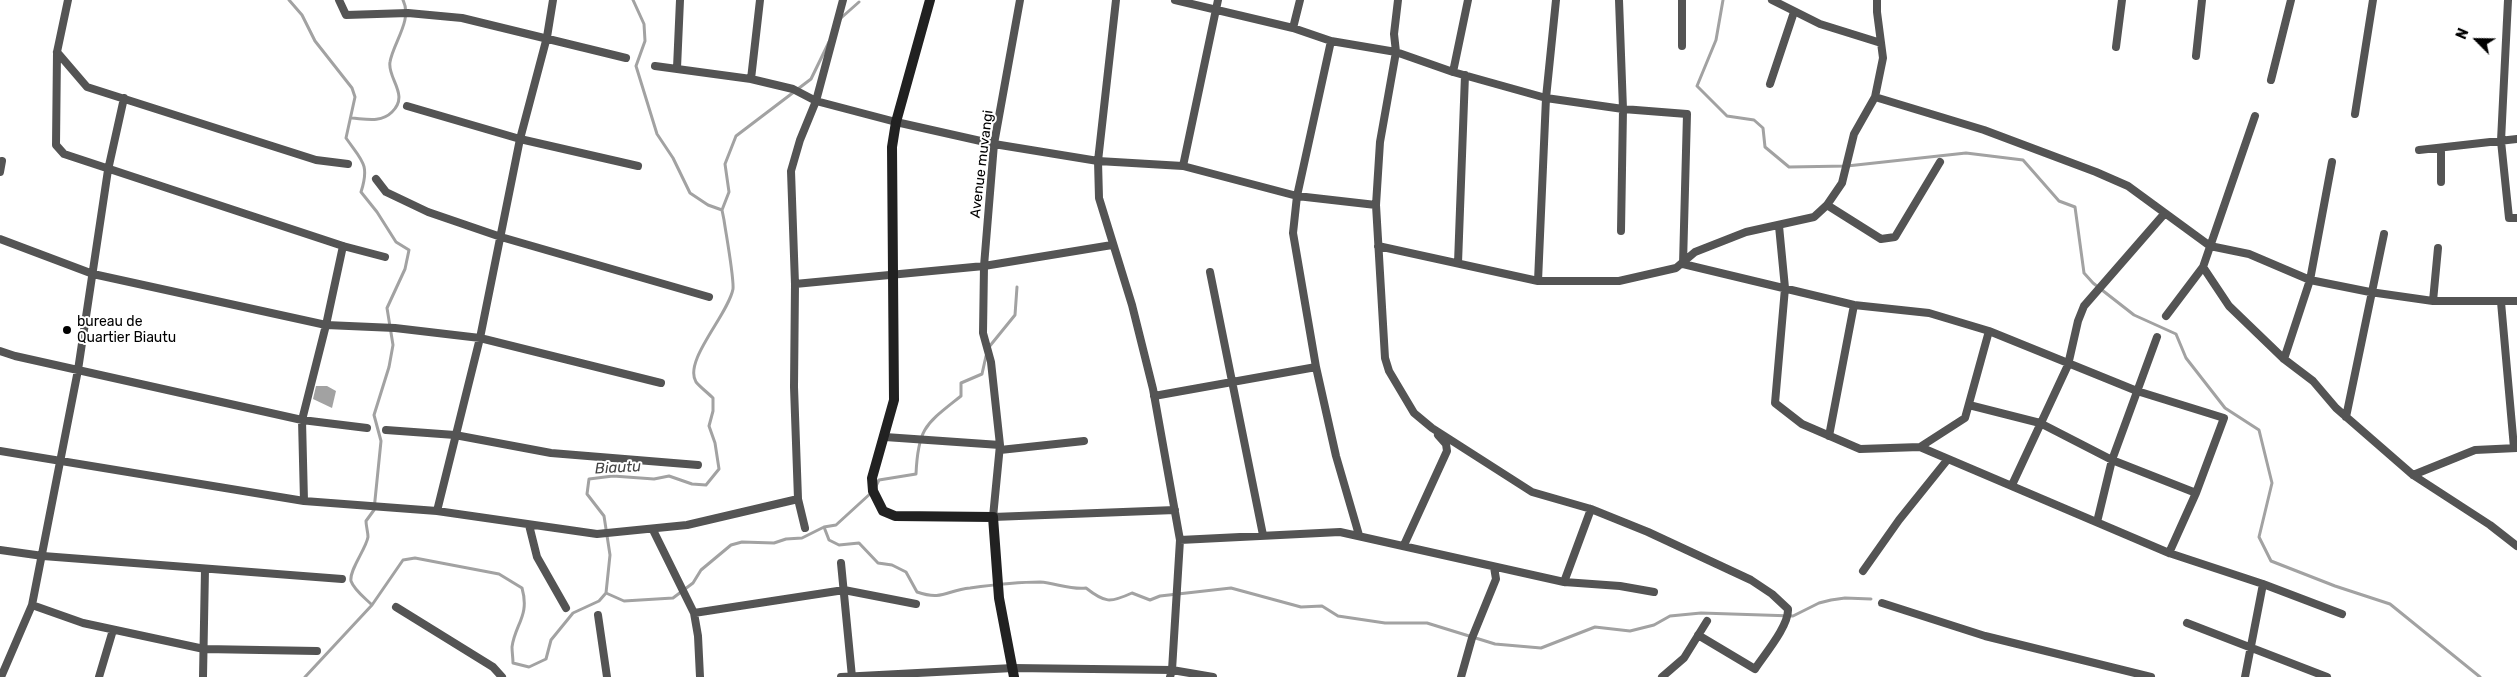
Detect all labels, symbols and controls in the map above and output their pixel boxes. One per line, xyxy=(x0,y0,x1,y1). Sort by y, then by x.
north arrow xyxy=(2452,15,2502,65)
text: N xyxy=(2453,26,2473,42)
street label: Avenue muvangi xyxy=(967,109,997,219)
place label: bureau de Quartier Biautu xyxy=(77,314,176,347)
marker: bureau de Quartier Biautu xyxy=(61,324,73,336)
water label: Biautu xyxy=(594,458,642,478)

